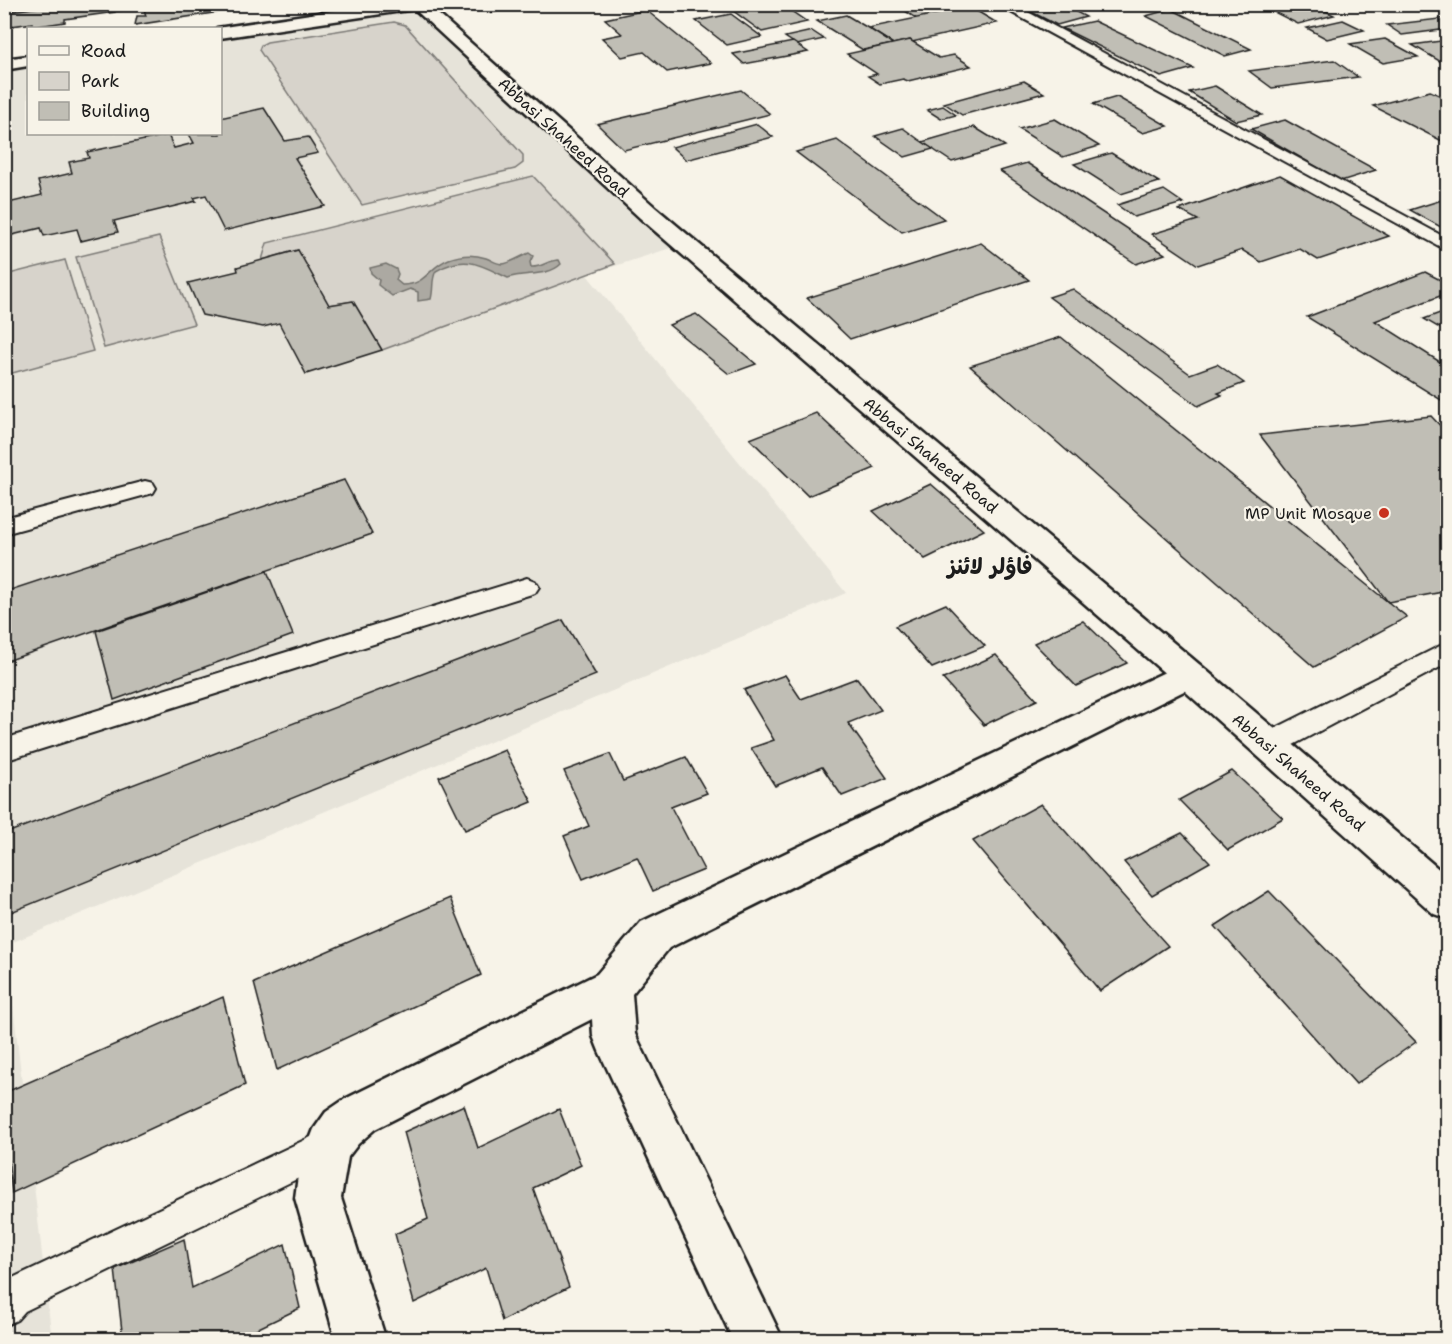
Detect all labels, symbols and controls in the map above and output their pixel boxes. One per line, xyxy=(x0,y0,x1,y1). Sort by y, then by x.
legend xyxy=(27,27,222,135)
text: Road xyxy=(81,39,126,63)
text: Park xyxy=(81,69,120,93)
street label: Abbasi Shaheed Road xyxy=(494,73,634,202)
text: Building xyxy=(81,99,150,123)
street label: Abbasi Shaheed Road xyxy=(859,393,1002,518)
place label: MP Unit Mosque xyxy=(1245,503,1372,524)
marker: MP Unit Mosque xyxy=(1377,506,1391,520)
district label: فاؤلر لائنز xyxy=(945,552,1033,581)
street label: Abbasi Shaheed Road xyxy=(1228,709,1370,836)

